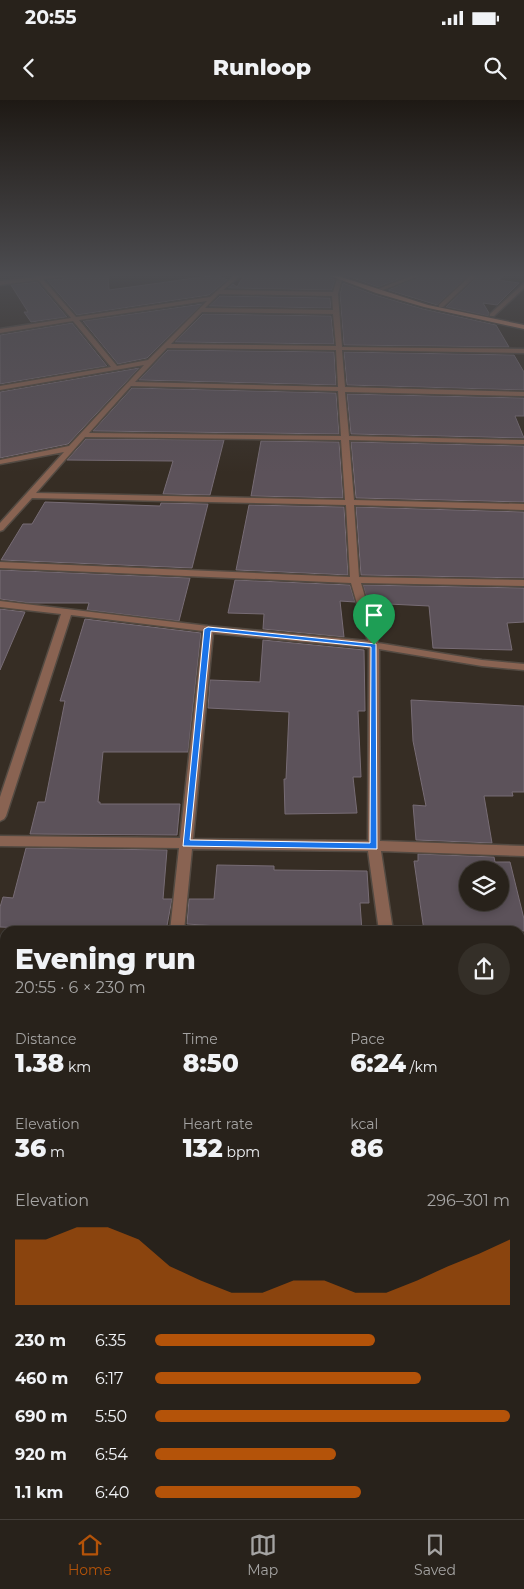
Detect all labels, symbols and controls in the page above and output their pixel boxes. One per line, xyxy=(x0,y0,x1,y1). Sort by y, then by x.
text: 20:55 xyxy=(25,6,77,29)
icon: back xyxy=(15,54,43,82)
text: Runloop xyxy=(213,54,311,81)
icon: search xyxy=(481,54,509,82)
pin xyxy=(353,594,395,645)
icon: arrive xyxy=(360,601,388,629)
map controls xyxy=(459,861,509,911)
button: layers xyxy=(459,861,509,911)
text: Evening run xyxy=(15,942,196,976)
button: share xyxy=(458,943,510,995)
text: 20:55 · 6 × 230 m xyxy=(15,978,146,997)
text: Distance xyxy=(15,1030,77,1048)
text: Time xyxy=(183,1030,218,1048)
text: Pace xyxy=(350,1030,385,1048)
text: 1.38 xyxy=(15,1048,64,1078)
text: 8:50 xyxy=(183,1048,239,1078)
text: 6:24 xyxy=(350,1048,406,1078)
text: km xyxy=(64,1058,91,1076)
text: /km xyxy=(406,1058,438,1076)
text: Elevation xyxy=(15,1115,80,1133)
text: Heart rate xyxy=(183,1115,253,1133)
text: kcal xyxy=(350,1115,378,1133)
text: 36 xyxy=(15,1133,46,1163)
text: 132 xyxy=(183,1133,223,1163)
text: 86 xyxy=(350,1133,383,1163)
text: m xyxy=(46,1143,65,1161)
text: bpm xyxy=(223,1143,260,1161)
text: Elevation xyxy=(15,1191,89,1210)
text: 296–301 m xyxy=(427,1191,510,1210)
text: 230 m xyxy=(15,1331,66,1350)
text: 6:35 xyxy=(95,1331,126,1350)
text: 460 m xyxy=(15,1369,68,1388)
text: 6:17 xyxy=(95,1369,123,1388)
text: 690 m xyxy=(15,1407,68,1426)
text: 5:50 xyxy=(95,1407,127,1426)
text: 920 m xyxy=(15,1445,67,1464)
text: 6:54 xyxy=(95,1445,128,1464)
text: 1.1 km xyxy=(15,1483,63,1502)
text: 6:40 xyxy=(95,1483,129,1502)
tab: Home xyxy=(68,1531,111,1579)
tab: Map xyxy=(247,1531,278,1579)
tab: Saved xyxy=(414,1531,456,1579)

